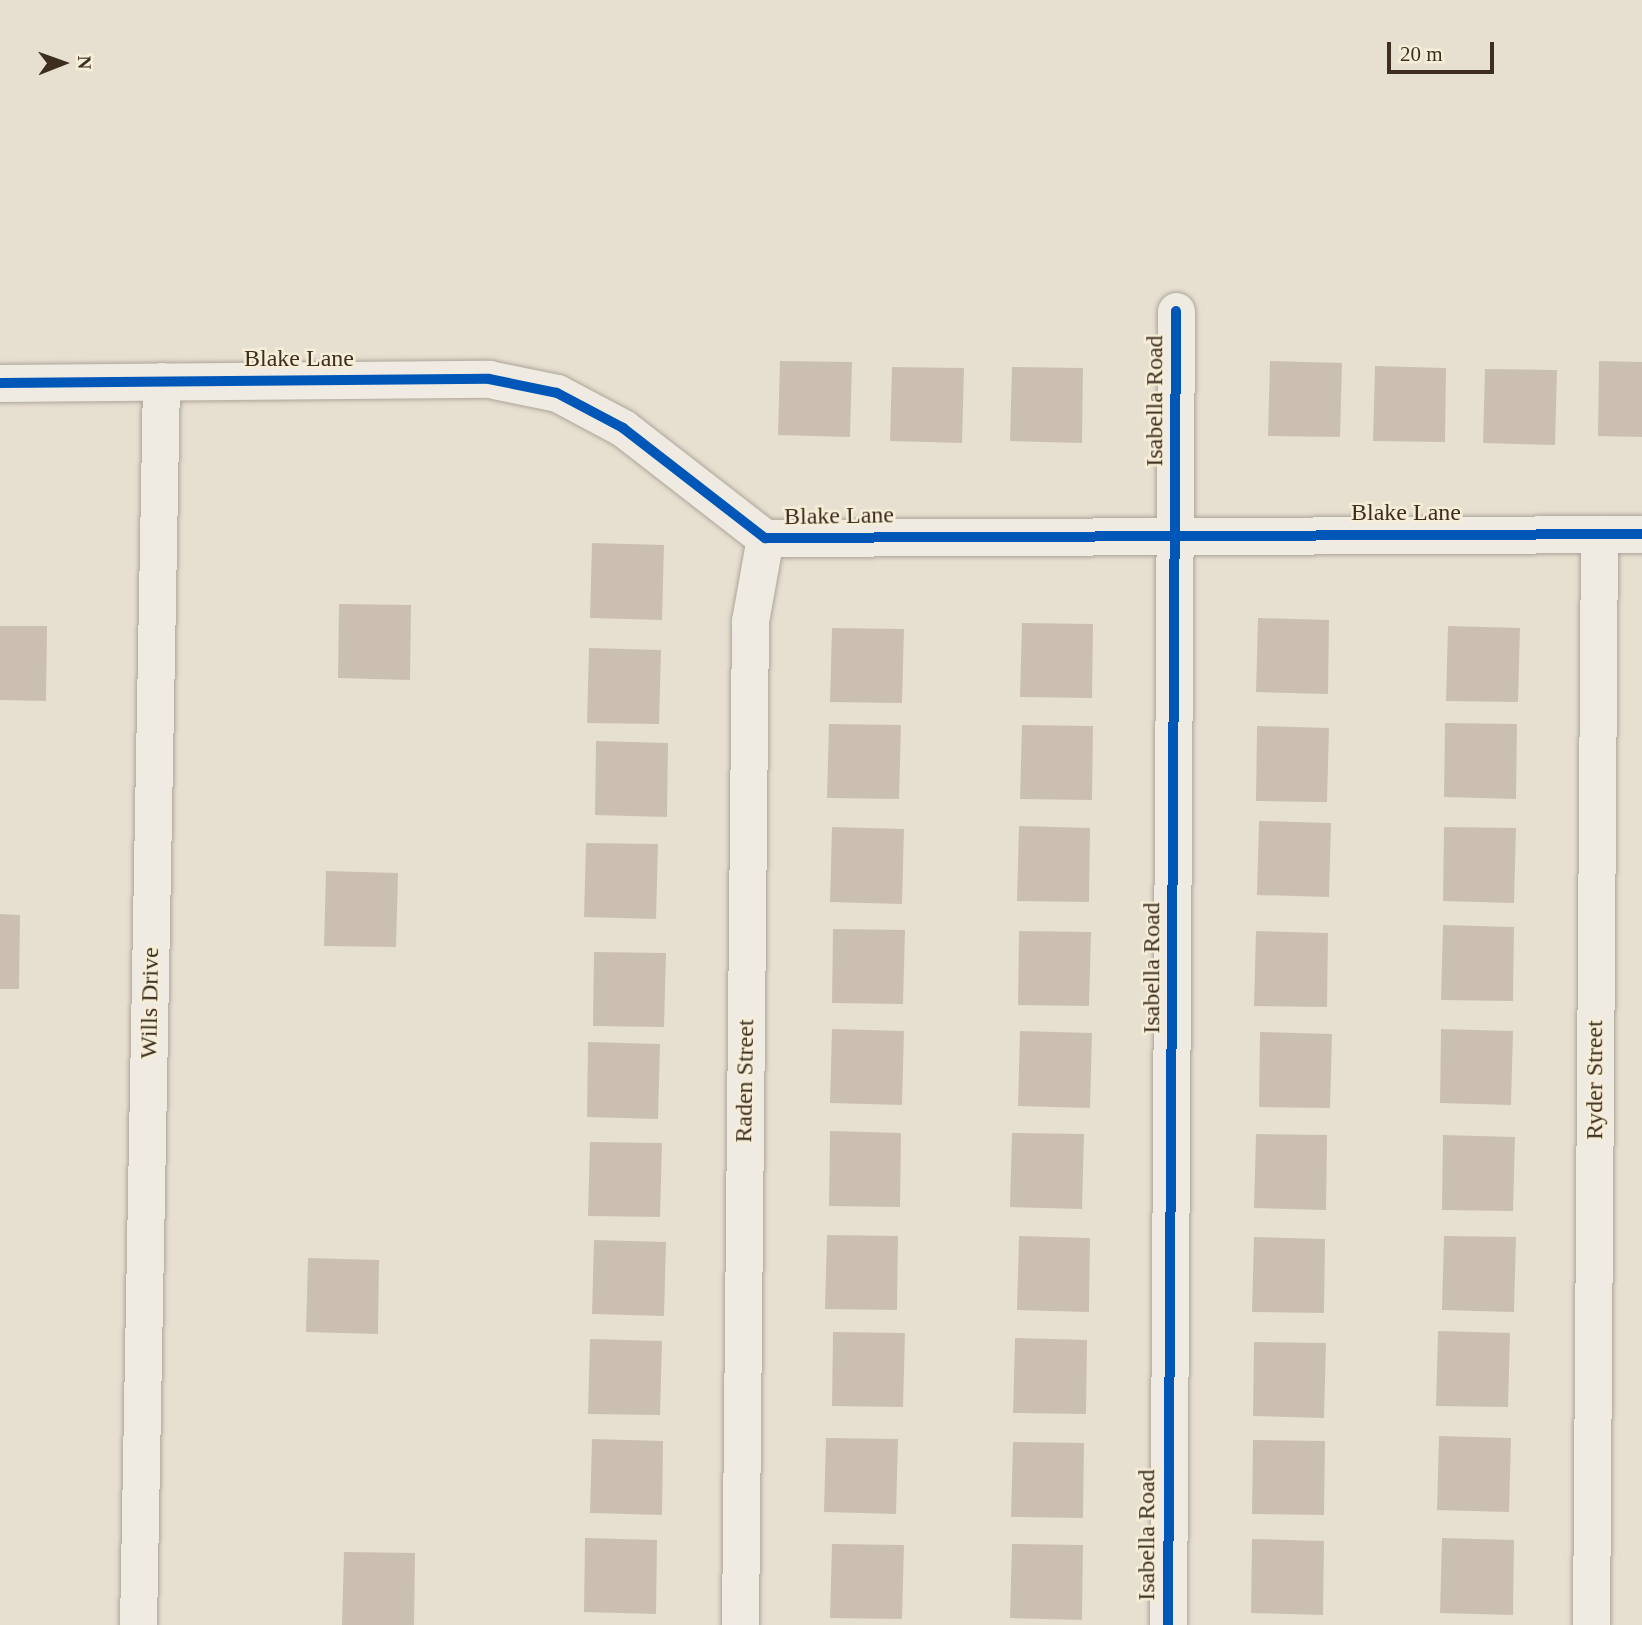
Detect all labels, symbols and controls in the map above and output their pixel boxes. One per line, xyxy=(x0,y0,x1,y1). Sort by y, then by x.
north arrow xyxy=(28,28,98,98)
scale bar xyxy=(1390,28,1497,72)
text: 20 m xyxy=(1400,42,1443,66)
text: N xyxy=(74,56,95,70)
street label: Isabella Road xyxy=(1141,335,1169,467)
street label: Blake Lane xyxy=(244,345,354,373)
street label: Blake Lane xyxy=(1351,499,1461,527)
street label: Blake Lane xyxy=(784,501,894,531)
street label: Isabella Road xyxy=(1138,902,1166,1034)
street label: Wills Drive xyxy=(135,947,165,1059)
street label: Raden Street xyxy=(730,1019,760,1143)
street label: Ryder Street xyxy=(1581,1020,1609,1140)
street label: Isabella Road xyxy=(1133,1469,1161,1601)

